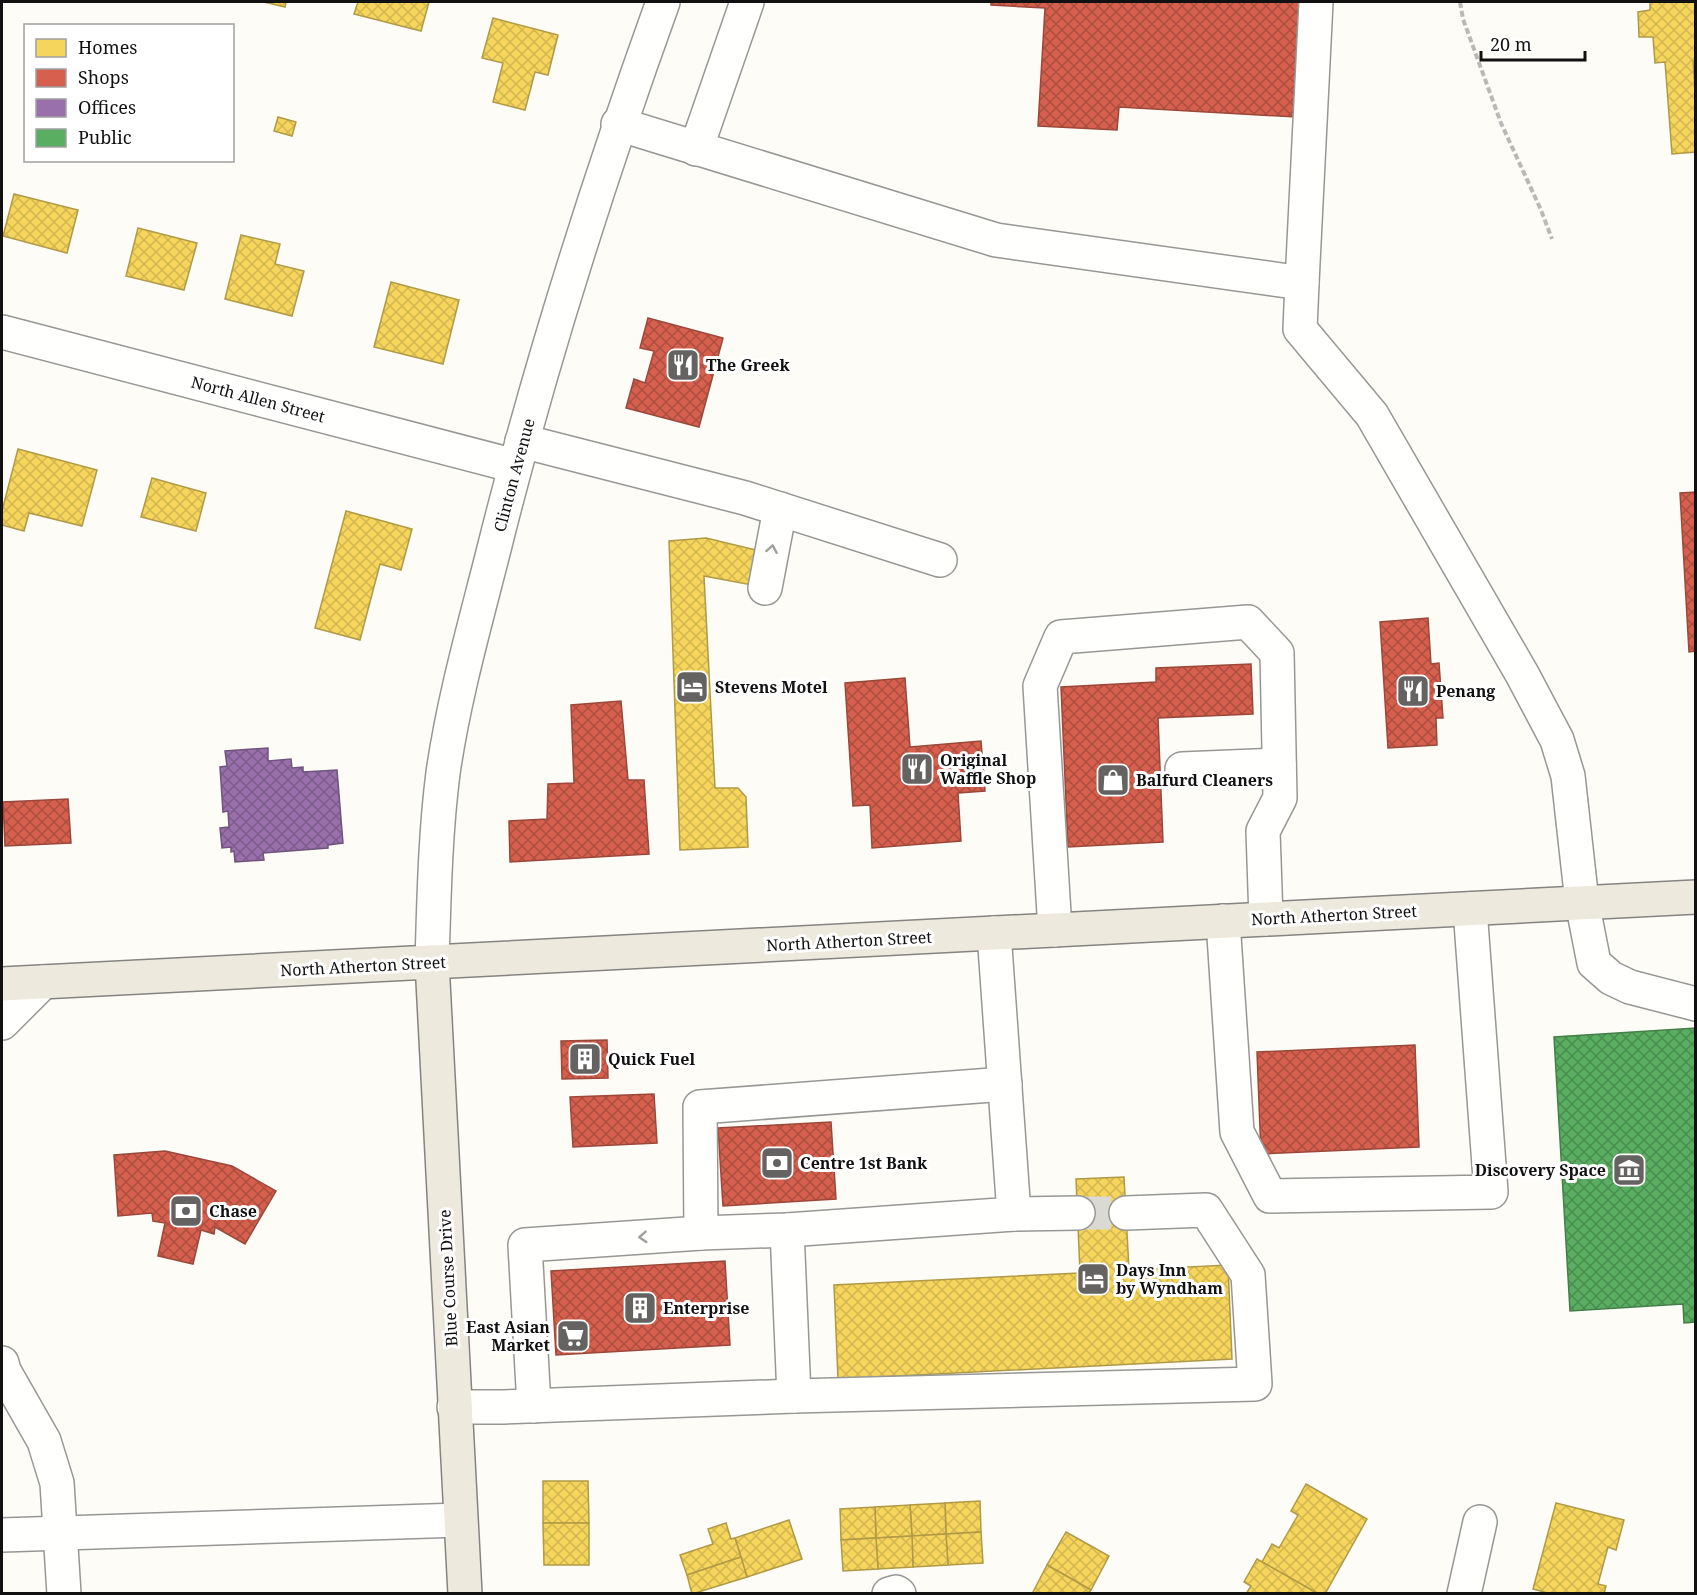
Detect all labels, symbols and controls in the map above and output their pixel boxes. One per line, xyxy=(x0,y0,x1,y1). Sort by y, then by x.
legend xyxy=(24,24,234,162)
scale bar xyxy=(1481,24,1584,62)
text: 20 m xyxy=(1490,32,1532,56)
text: Homes xyxy=(78,35,137,59)
text: Shops xyxy=(78,65,129,89)
text: Offices xyxy=(78,95,136,119)
text: Public xyxy=(78,125,132,149)
restaurant icon: The Greek xyxy=(665,347,701,383)
place label: The Greek xyxy=(706,354,790,376)
street label: North Allen Street xyxy=(189,371,328,428)
street label: Clinton Avenue xyxy=(488,416,540,534)
one-way arrow xyxy=(765,544,778,554)
hotel icon: Stevens Motel xyxy=(674,669,710,705)
restaurant icon: Penang xyxy=(1395,673,1431,709)
place label: Stevens Motel xyxy=(715,676,828,698)
place label: Penang xyxy=(1436,680,1495,702)
place label: Original Waffle Shop xyxy=(940,749,1036,789)
restaurant icon: Original Waffle Shop xyxy=(899,751,935,787)
shop icon: Balfurd Cleaners xyxy=(1095,762,1131,798)
place label: Balfurd Cleaners xyxy=(1136,769,1273,791)
street label: North Atherton Street xyxy=(1250,900,1418,930)
street label: North Atherton Street xyxy=(765,926,933,956)
street label: North Atherton Street xyxy=(279,951,447,981)
building icon: Quick Fuel xyxy=(567,1041,603,1077)
place label: Quick Fuel xyxy=(608,1048,695,1070)
bank icon: Centre 1st Bank xyxy=(759,1145,795,1181)
place label: Centre 1st Bank xyxy=(800,1152,928,1174)
museum icon: Discovery Space xyxy=(1611,1152,1647,1188)
place label: Discovery Space xyxy=(1475,1159,1606,1181)
bank icon: Chase xyxy=(168,1193,204,1229)
place label: Chase xyxy=(209,1200,257,1222)
street label: Blue Course Drive xyxy=(433,1209,463,1347)
one-way arrow xyxy=(638,1230,647,1243)
place label: Days Inn by Wyndham xyxy=(1116,1259,1223,1299)
hotel icon: Days Inn by Wyndham xyxy=(1075,1261,1111,1297)
building icon: Enterprise xyxy=(622,1290,658,1326)
place label: Enterprise xyxy=(663,1297,749,1319)
place label: East Asian Market xyxy=(466,1316,551,1356)
supermarket icon: East Asian Market xyxy=(555,1318,591,1354)

